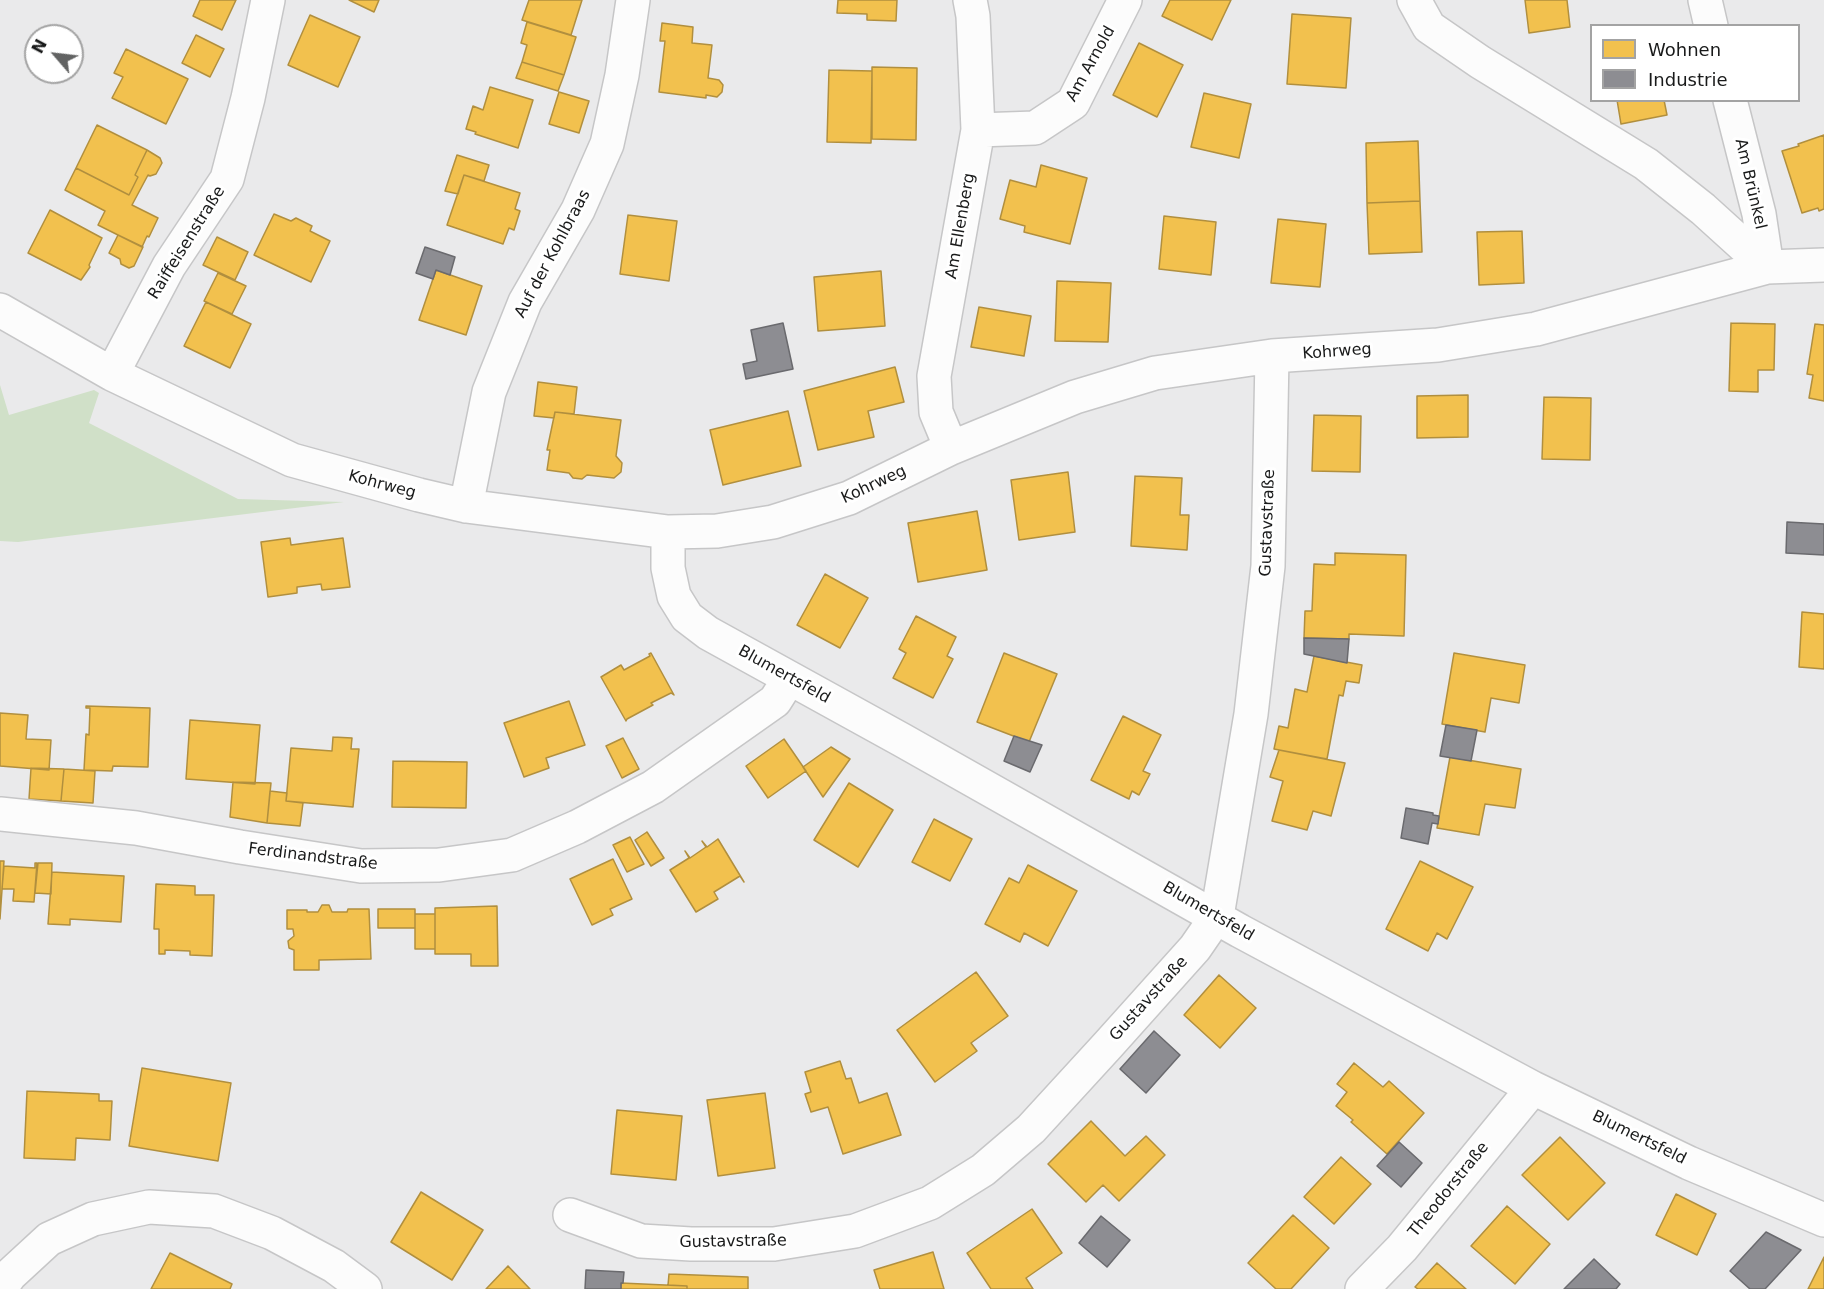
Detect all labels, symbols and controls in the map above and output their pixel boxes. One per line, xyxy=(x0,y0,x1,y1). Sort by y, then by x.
street label: Am Arnold xyxy=(1062,23,1120,105)
north arrow xyxy=(24,24,84,84)
legend xyxy=(1590,24,1800,102)
text: N xyxy=(28,36,51,57)
text: Wohnen xyxy=(1648,39,1721,60)
text: Industrie xyxy=(1648,69,1727,90)
street label: Am Brünkel xyxy=(1730,137,1770,231)
street label: Am Ellenberg xyxy=(942,172,980,280)
street label: Raiffeisenstraße xyxy=(145,183,229,303)
street label: Auf der Kohlbraas xyxy=(511,187,595,321)
street label: Kohrweg xyxy=(1302,340,1372,364)
street label: Kohrweg xyxy=(839,462,909,508)
street label: Kohrweg xyxy=(346,467,418,503)
street label: Gustavstraße xyxy=(1257,469,1279,577)
street label: Blumertsfeld xyxy=(735,642,833,708)
street label: Ferdinandstraße xyxy=(247,840,379,874)
street label: Blumertsfeld xyxy=(1159,878,1257,946)
street label: Gustavstraße xyxy=(1106,953,1192,1045)
street label: Blumertsfeld xyxy=(1589,1107,1689,1169)
street label: Theodorstraße xyxy=(1405,1139,1493,1241)
street label: Gustavstraße xyxy=(679,1231,787,1253)

